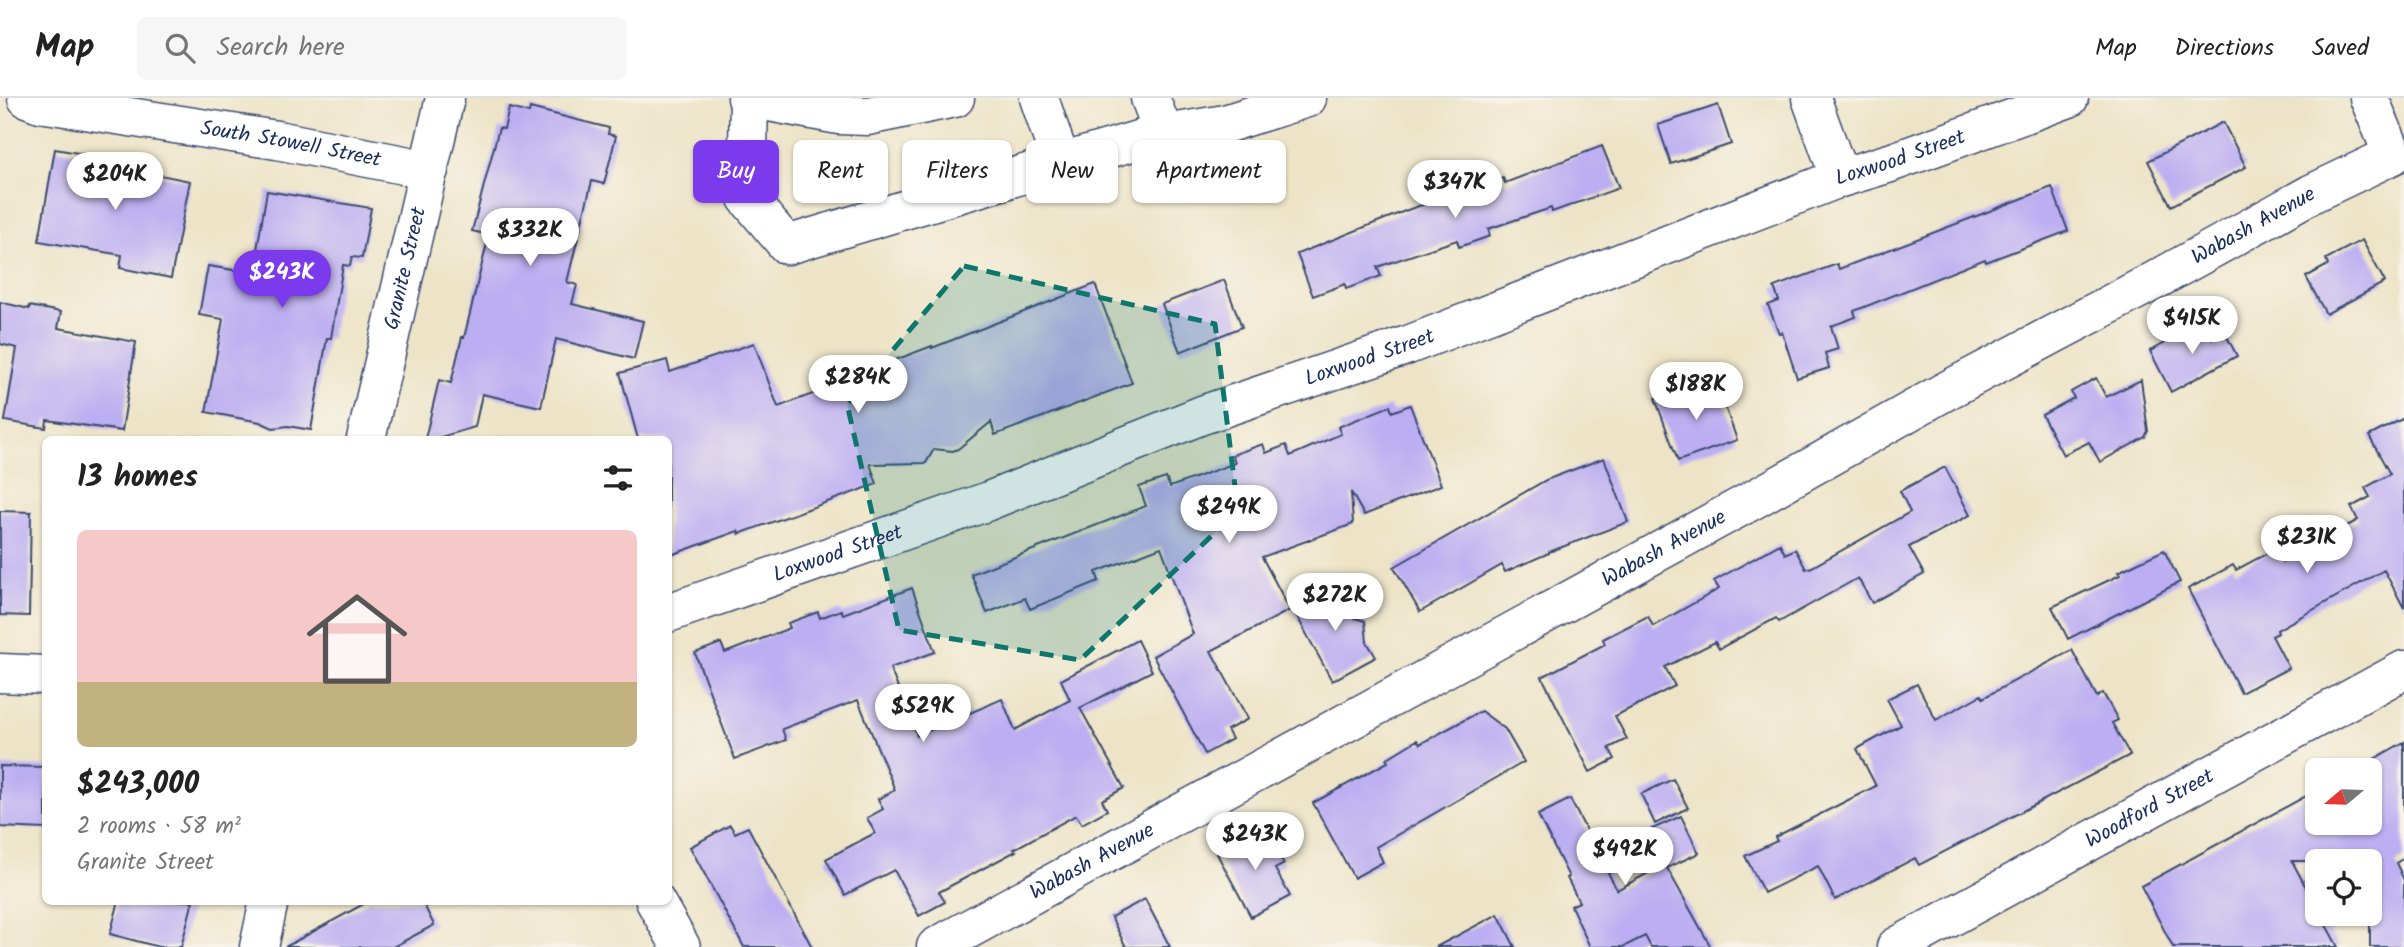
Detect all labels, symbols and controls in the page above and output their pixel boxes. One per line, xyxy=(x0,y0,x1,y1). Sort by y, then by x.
search box xyxy=(137,17,627,80)
text: Map xyxy=(35,22,95,75)
text: Search here xyxy=(217,27,345,69)
icon: search xyxy=(161,29,199,67)
text: Map xyxy=(2095,29,2137,68)
text: Directions xyxy=(2175,29,2274,68)
text: Saved xyxy=(2312,29,2369,68)
street label: South Stowell Street xyxy=(198,112,385,177)
street label: Loxwood Street xyxy=(1831,120,1971,195)
chip: Buy xyxy=(693,140,779,203)
chip: Rent xyxy=(793,140,888,203)
chip: Filters xyxy=(902,140,1012,203)
chip: New xyxy=(1026,140,1118,203)
chip: Apartment xyxy=(1132,140,1286,203)
pin: $204K xyxy=(66,152,164,212)
text: $204K xyxy=(82,157,148,193)
pin: $347K xyxy=(1406,160,1504,220)
text: $347K xyxy=(1423,165,1487,201)
street label: Wabash Avenue xyxy=(2185,178,2322,274)
street label: Granite Street xyxy=(375,203,436,333)
pin: $332K xyxy=(481,208,579,268)
text: $332K xyxy=(497,213,563,249)
pin: $243K xyxy=(233,250,331,310)
text: $243K xyxy=(249,255,315,291)
pin: $415K xyxy=(2143,296,2241,356)
text: $415K xyxy=(2163,301,2221,337)
street label: Loxwood Street xyxy=(1301,319,1440,395)
pin: $284K xyxy=(809,356,907,415)
text: $284K xyxy=(825,360,891,396)
pin: $188K xyxy=(1647,362,1745,422)
text: $188K xyxy=(1665,367,1727,403)
text: 13 homes xyxy=(77,454,198,502)
icon: filters xyxy=(599,459,637,497)
pin: $249K xyxy=(1180,486,1278,545)
text: $249K xyxy=(1196,490,1262,526)
street label: Wabash Avenue xyxy=(1596,501,1733,596)
street label: Loxwood Street xyxy=(769,516,908,592)
pin: $231K xyxy=(2258,516,2356,575)
text: $231K xyxy=(2277,520,2337,556)
pin: $272K xyxy=(1286,574,1384,633)
icon: home xyxy=(294,576,420,702)
text: $272K xyxy=(1302,578,1368,614)
pin: $529K xyxy=(874,684,972,744)
text: $529K xyxy=(891,689,955,725)
north arrow xyxy=(2305,758,2382,835)
map controls xyxy=(2305,758,2382,926)
street label: Woodford Street xyxy=(2079,760,2221,857)
text: $243,000 xyxy=(77,761,199,809)
text: 2 rooms · 58 m² xyxy=(77,809,241,845)
pin: $243K xyxy=(1206,812,1304,872)
street label: Wabash Avenue xyxy=(1024,814,1161,909)
text: $243K xyxy=(1222,817,1288,853)
pin: $492K xyxy=(1576,828,1674,887)
text: $492K xyxy=(1592,832,1658,868)
text: Granite Street xyxy=(77,845,214,881)
button: locate xyxy=(2305,849,2382,926)

